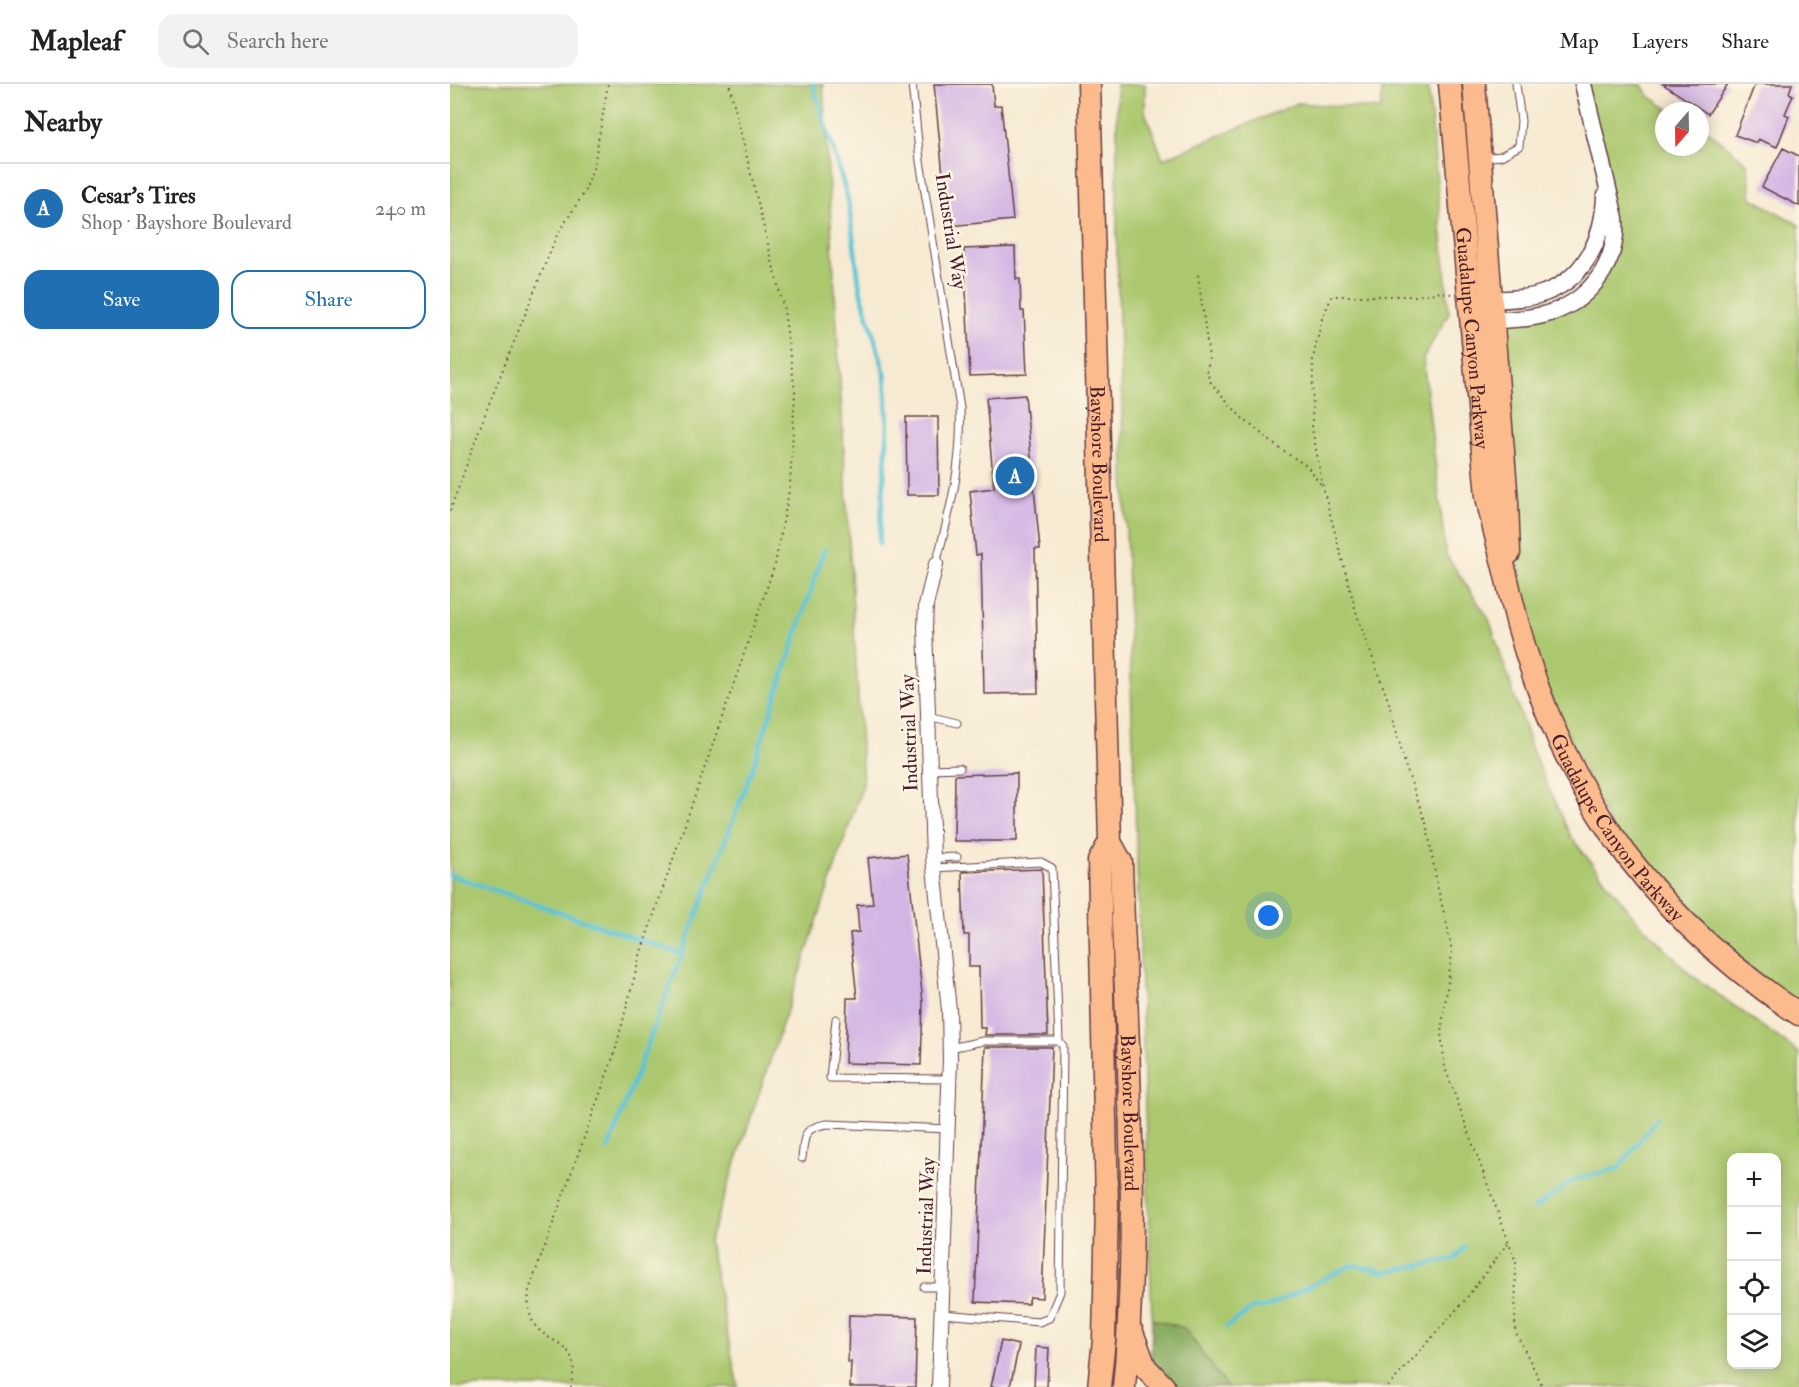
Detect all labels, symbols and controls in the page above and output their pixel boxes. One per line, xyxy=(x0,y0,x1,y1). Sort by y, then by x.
search box xyxy=(158,14,578,68)
text: Mapleaf xyxy=(30,24,122,59)
icon: search xyxy=(179,25,212,58)
text: Search here xyxy=(227,27,328,55)
text: Map xyxy=(1559,28,1599,55)
text: Layers xyxy=(1632,28,1688,55)
text: Share xyxy=(1721,28,1769,55)
north arrow xyxy=(1655,102,1709,156)
text: Nearby xyxy=(24,107,102,139)
street label: Industrial Way xyxy=(929,171,973,292)
text: Cesar's Tires xyxy=(81,182,195,210)
text: A xyxy=(37,196,50,221)
text: 240 m xyxy=(375,196,426,221)
text: Shop · Bayshore Boulevard xyxy=(81,210,292,235)
street label: Guadalupe Canyon Parkway xyxy=(1450,226,1495,451)
button: Save xyxy=(24,270,219,329)
button: Share xyxy=(231,270,426,329)
street label: Bayshore Boulevard xyxy=(1085,385,1114,543)
pin: A xyxy=(996,454,1034,498)
street label: Industrial Way xyxy=(894,673,924,792)
street label: Guadalupe Canyon Parkway xyxy=(1545,730,1691,927)
your location xyxy=(1254,901,1283,930)
street label: Bayshore Boulevard xyxy=(1115,1034,1144,1192)
map controls xyxy=(1727,1153,1781,1369)
button: + xyxy=(1727,1153,1781,1207)
street label: Industrial Way xyxy=(911,1156,941,1275)
button: − xyxy=(1727,1207,1781,1261)
button: locate xyxy=(1727,1261,1781,1315)
button: layers xyxy=(1727,1315,1781,1369)

